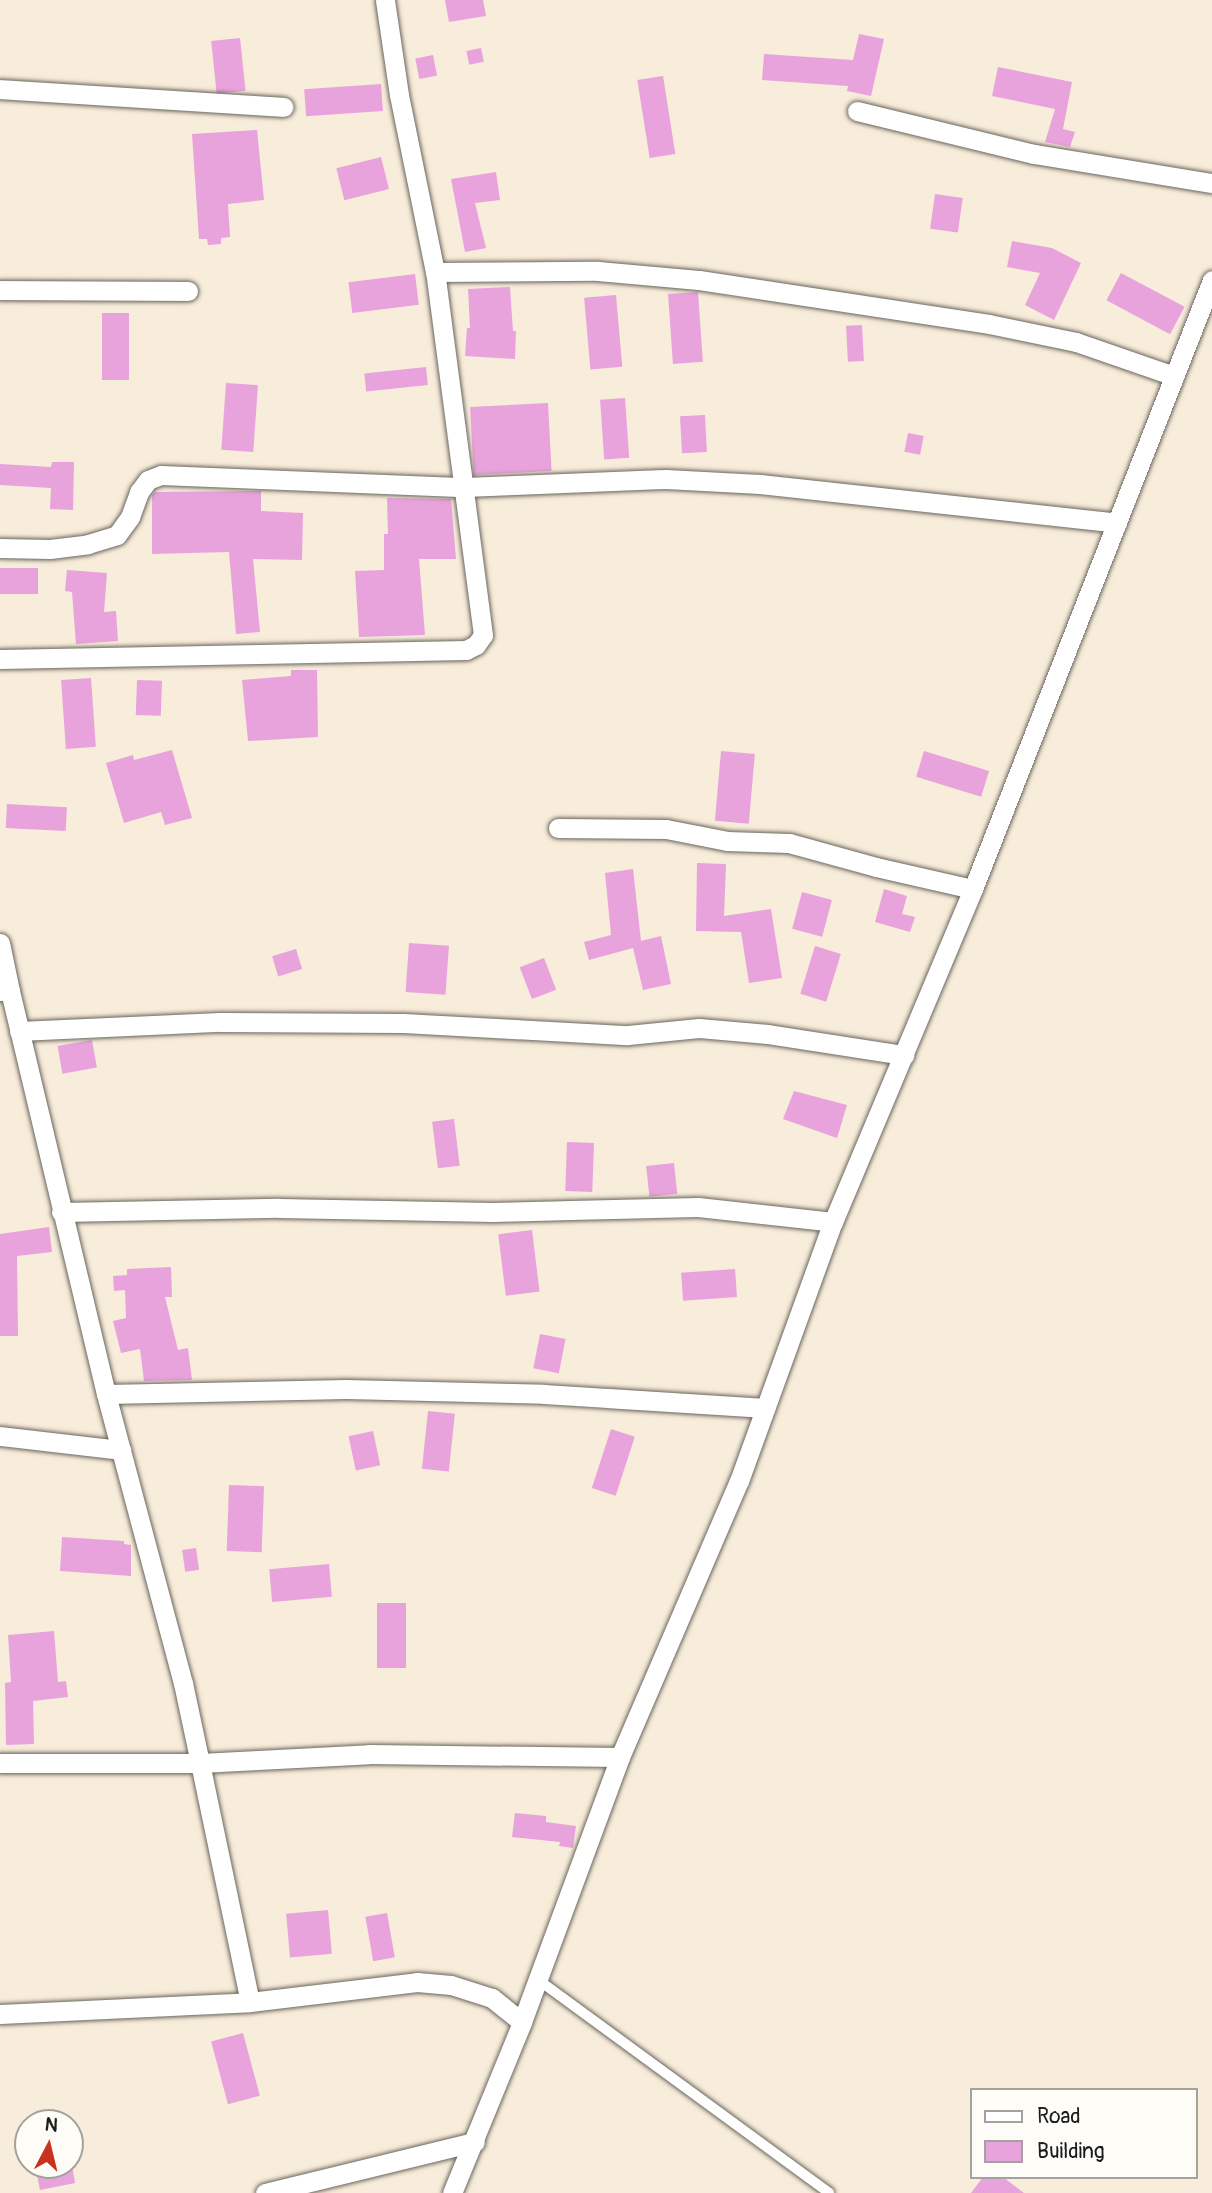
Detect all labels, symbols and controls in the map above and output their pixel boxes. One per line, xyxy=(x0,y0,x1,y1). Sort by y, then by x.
legend xyxy=(970,2088,1198,2179)
text: Road xyxy=(1037,2103,1081,2130)
north arrow xyxy=(14,2109,84,2179)
text: N xyxy=(43,2112,59,2138)
text: Building xyxy=(1037,2138,1104,2165)

